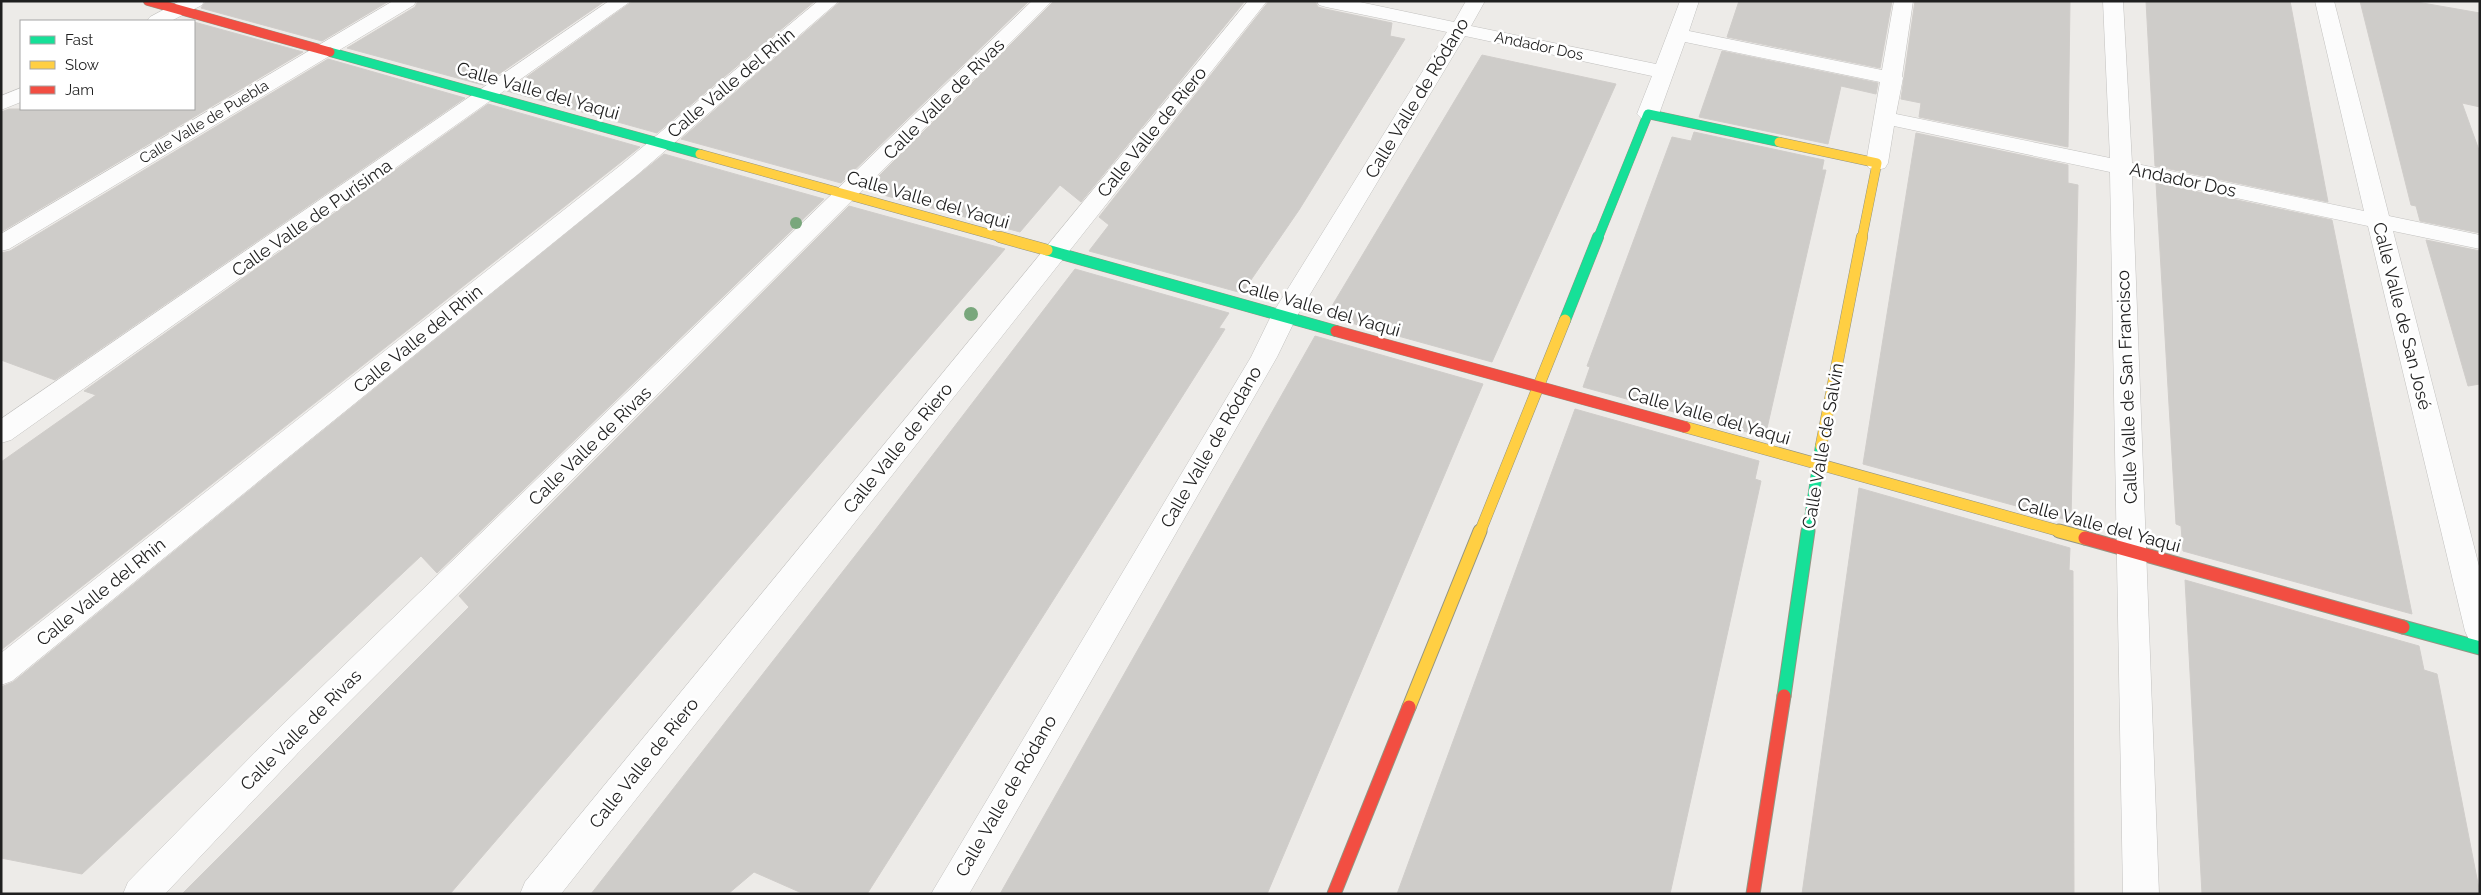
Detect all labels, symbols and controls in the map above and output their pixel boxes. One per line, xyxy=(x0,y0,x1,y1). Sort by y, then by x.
street label: Calle Valle de Ródano xyxy=(1360,14,1473,182)
legend xyxy=(20,20,195,110)
street label: Calle Valle del Rhin xyxy=(663,23,799,142)
street label: Andador Dos xyxy=(1493,28,1585,64)
text: Fast xyxy=(65,31,93,49)
street label: Calle Valle de Rivas xyxy=(879,34,1009,163)
text: Slow xyxy=(65,56,99,74)
street label: Calle Valle del Yaqui xyxy=(454,57,622,124)
street label: Calle Valle de Riero xyxy=(1093,62,1211,201)
street label: Calle Valle de Puebla xyxy=(136,76,272,168)
text: Jam xyxy=(65,81,94,99)
street label: Calle Valle de Purísima xyxy=(228,154,396,281)
street label: Andador Dos xyxy=(2128,158,2239,201)
street label: Calle Valle del Yaqui xyxy=(844,166,1012,233)
street label: Calle Valle de San José xyxy=(2369,220,2436,412)
street label: Calle Valle de San Francisco xyxy=(2112,269,2141,504)
street label: Calle Valle del Yaqui xyxy=(1235,274,1403,341)
street label: Calle Valle del Rhin xyxy=(349,280,486,397)
street label: Calle Valle de Salvin xyxy=(1798,361,1847,531)
street label: Calle Valle de Ródano xyxy=(1156,362,1266,531)
street label: Calle Valle de Riero xyxy=(839,378,957,517)
street label: Calle Valle de Rivas xyxy=(524,381,656,510)
street label: Calle Valle del Yaqui xyxy=(1625,382,1793,449)
street label: Calle Valle del Yaqui xyxy=(2015,493,2183,556)
street label: Calle Valle del Rhin xyxy=(32,533,169,650)
street label: Calle Valle de Rivas xyxy=(236,665,366,794)
street label: Calle Valle de Riero xyxy=(585,693,703,832)
street label: Calle Valle de Ródano xyxy=(951,711,1061,880)

